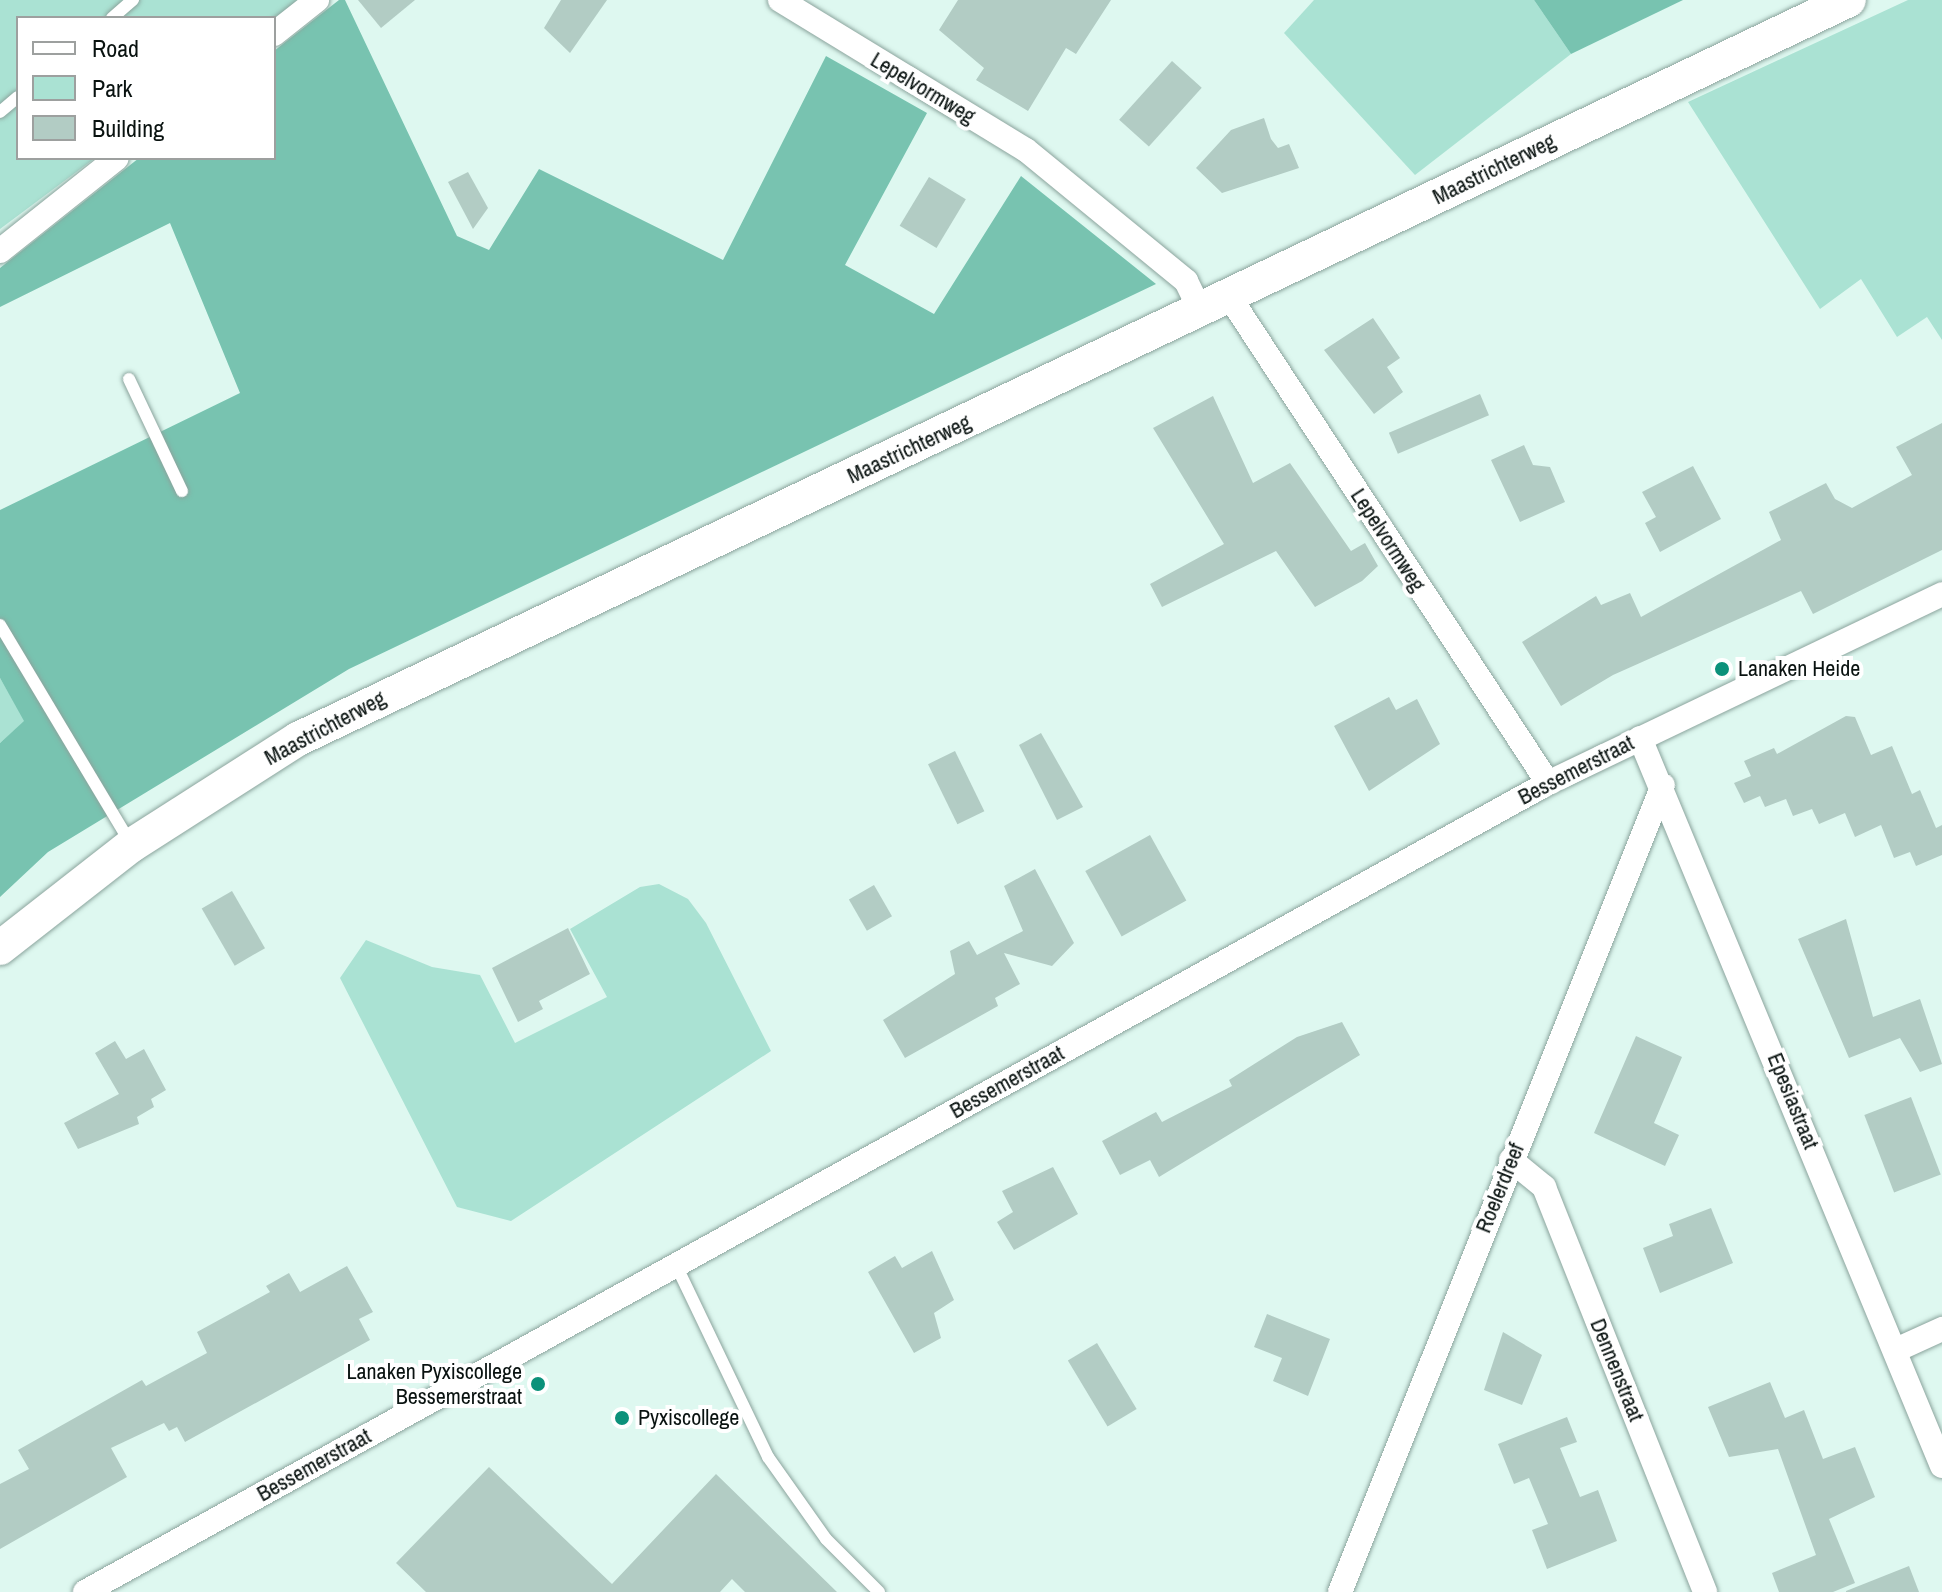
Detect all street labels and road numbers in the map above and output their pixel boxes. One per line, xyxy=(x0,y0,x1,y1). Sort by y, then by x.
street label: Lepelvormweg xyxy=(866,46,980,130)
street label: Maastrichterweg xyxy=(1428,128,1560,210)
street label: Maastrichterweg xyxy=(843,409,975,489)
street label: Lepelvormweg xyxy=(1345,484,1431,596)
street label: Maastrichterweg xyxy=(260,685,390,771)
street label: Bessemerstraat xyxy=(1514,730,1638,810)
street label: Bessemerstraat xyxy=(945,1040,1069,1124)
street label: Epesiastraat xyxy=(1762,1049,1824,1153)
street label: Roelerdreef xyxy=(1470,1139,1530,1237)
street label: Dennenstraat xyxy=(1584,1315,1650,1425)
street label: Bessemerstraat xyxy=(252,1423,376,1507)

